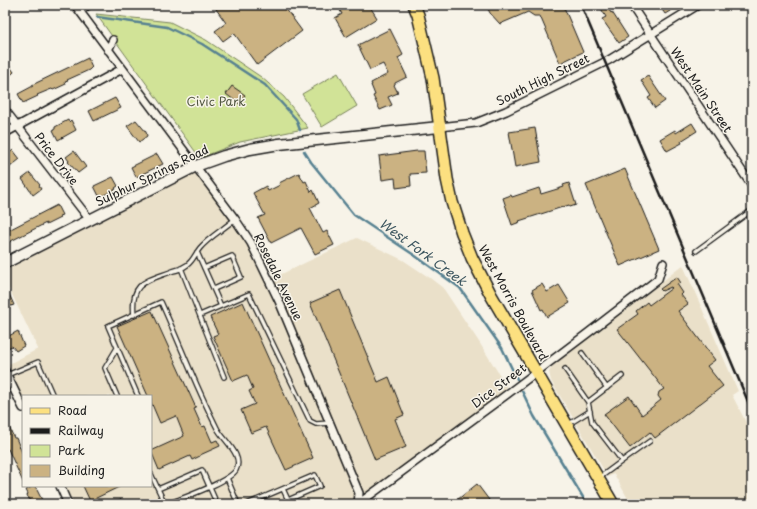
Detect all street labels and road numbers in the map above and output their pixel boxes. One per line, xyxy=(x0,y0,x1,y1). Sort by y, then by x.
street label: West Main Street xyxy=(667,43,737,136)
street label: South High Street xyxy=(493,49,592,109)
street label: Price Drive xyxy=(30,128,83,189)
street label: Sulphur Springs Road xyxy=(92,140,211,210)
street label: Rosedale Avenue xyxy=(250,230,308,324)
street label: West Morris Boulevard xyxy=(474,241,554,364)
street label: Dice Street xyxy=(467,359,530,412)

